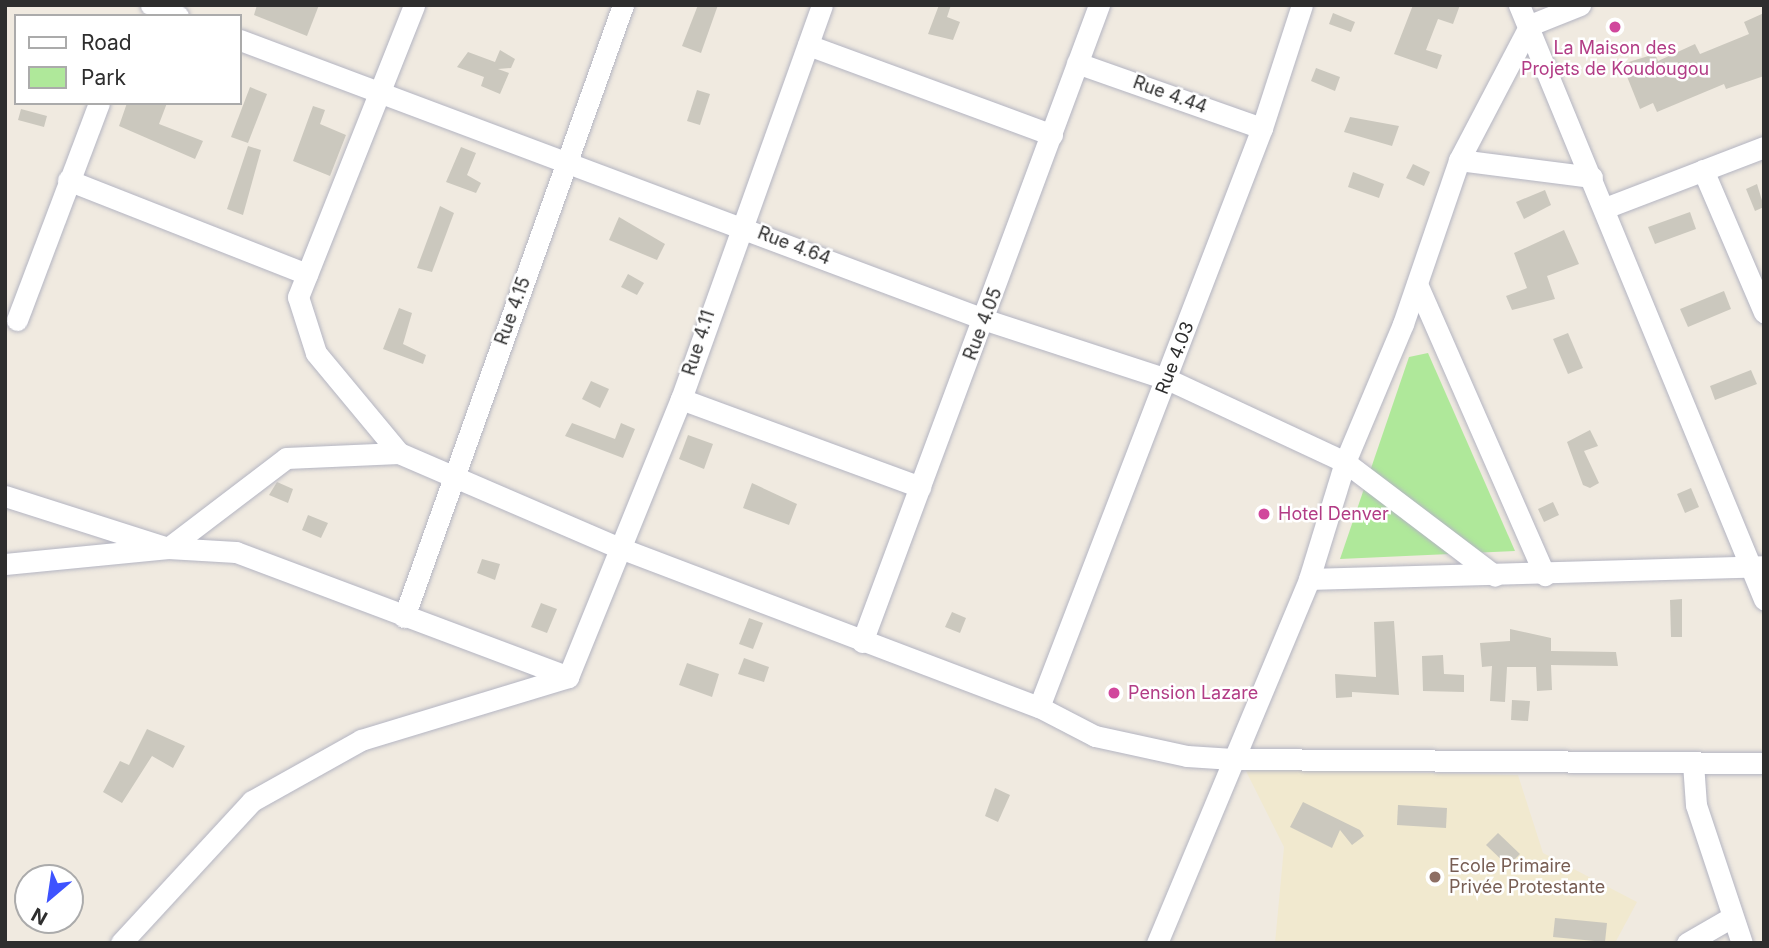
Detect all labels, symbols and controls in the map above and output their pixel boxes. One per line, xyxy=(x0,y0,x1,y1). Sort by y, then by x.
legend xyxy=(14,14,242,105)
marker: La Maison des Projets de Koudougou xyxy=(1607,19,1623,35)
text: Road xyxy=(81,30,132,55)
place label: La Maison des Projets de Koudougou xyxy=(1521,38,1709,80)
text: Park xyxy=(81,65,126,90)
street label: Rue 4.44 xyxy=(1130,72,1210,118)
street label: Rue 4.64 xyxy=(755,222,833,270)
street label: Rue 4.15 xyxy=(491,274,535,348)
street label: Rue 4.05 xyxy=(959,285,1007,363)
street label: Rue 4.11 xyxy=(678,308,720,378)
street label: Rue 4.03 xyxy=(1151,319,1199,397)
place label: Hotel Denver xyxy=(1278,503,1389,525)
marker: Hotel Denver xyxy=(1256,506,1272,522)
place label: Pension Lazare xyxy=(1128,682,1258,704)
marker: Pension Lazare xyxy=(1106,685,1122,701)
place label: Ecole Primaire Privée Protestante xyxy=(1449,856,1605,898)
north arrow xyxy=(14,864,84,934)
marker: Ecole Primaire Privée Protestante xyxy=(1427,869,1443,885)
text: N xyxy=(28,902,51,930)

